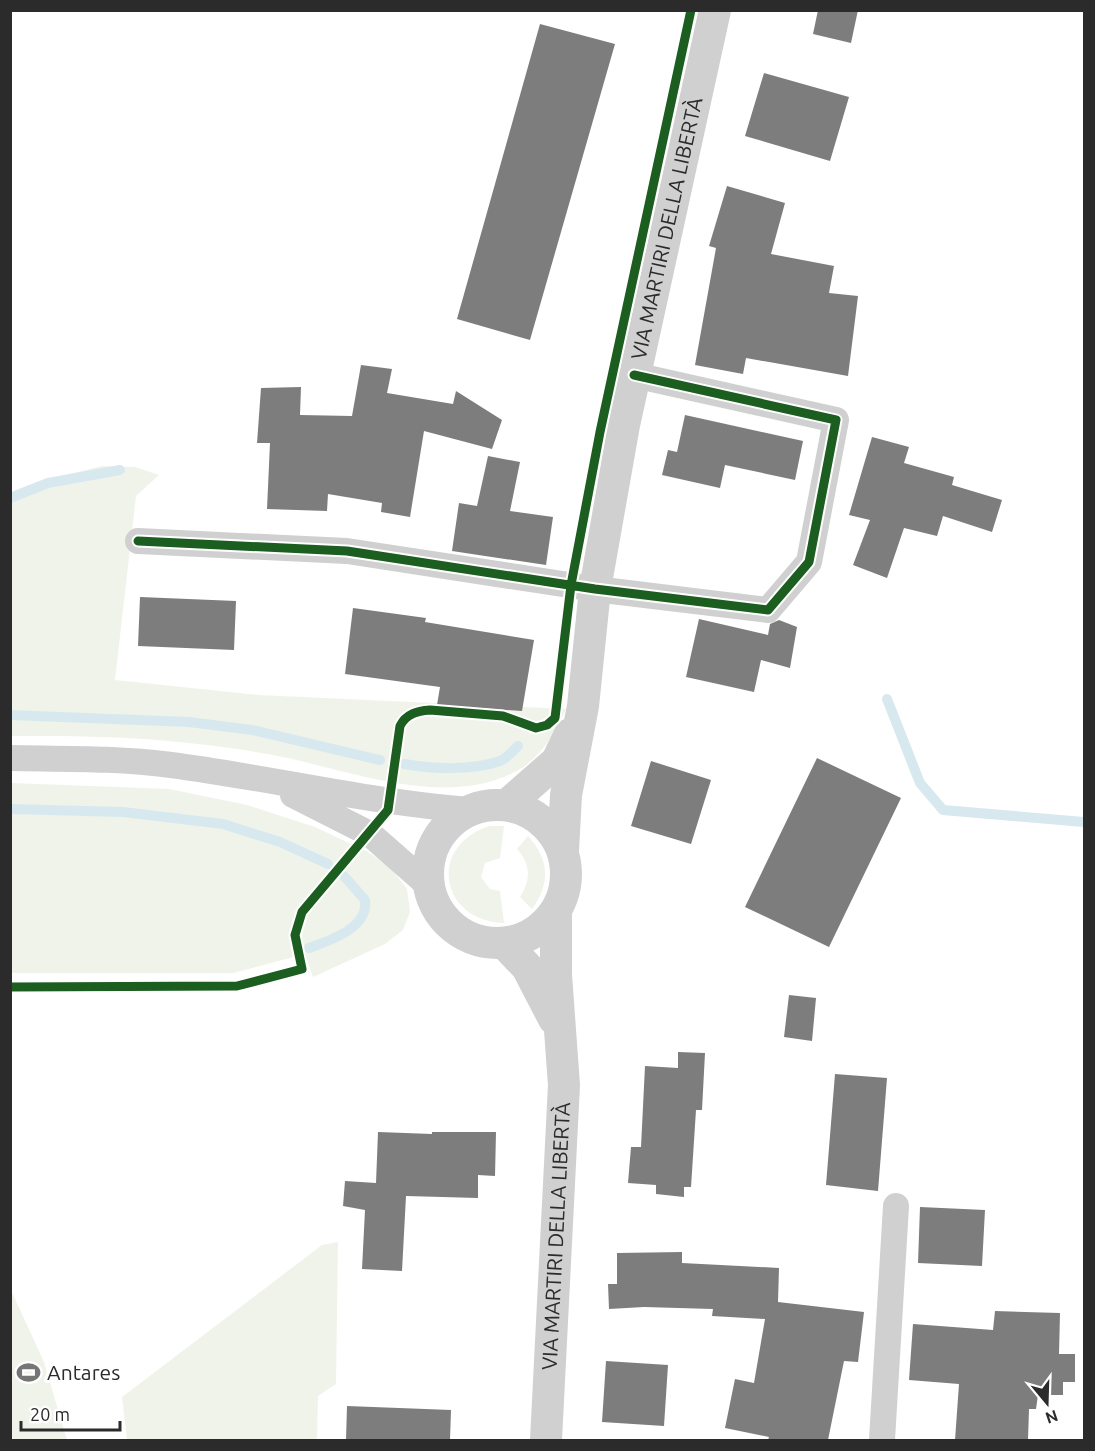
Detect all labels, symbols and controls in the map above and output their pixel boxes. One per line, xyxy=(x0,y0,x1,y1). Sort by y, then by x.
street label: VIA MARTIRI DELLA LIBERTÀ xyxy=(626,94,707,362)
street label: VIA MARTIRI DELLA LIBERTÀ xyxy=(537,1101,574,1371)
sports icon: Antares xyxy=(16,1360,42,1386)
place label: Antares xyxy=(47,1360,120,1384)
north arrow xyxy=(1017,1373,1077,1433)
scale bar xyxy=(21,1394,120,1432)
text: 20 m xyxy=(30,1404,70,1424)
text: N xyxy=(1043,1407,1060,1428)

